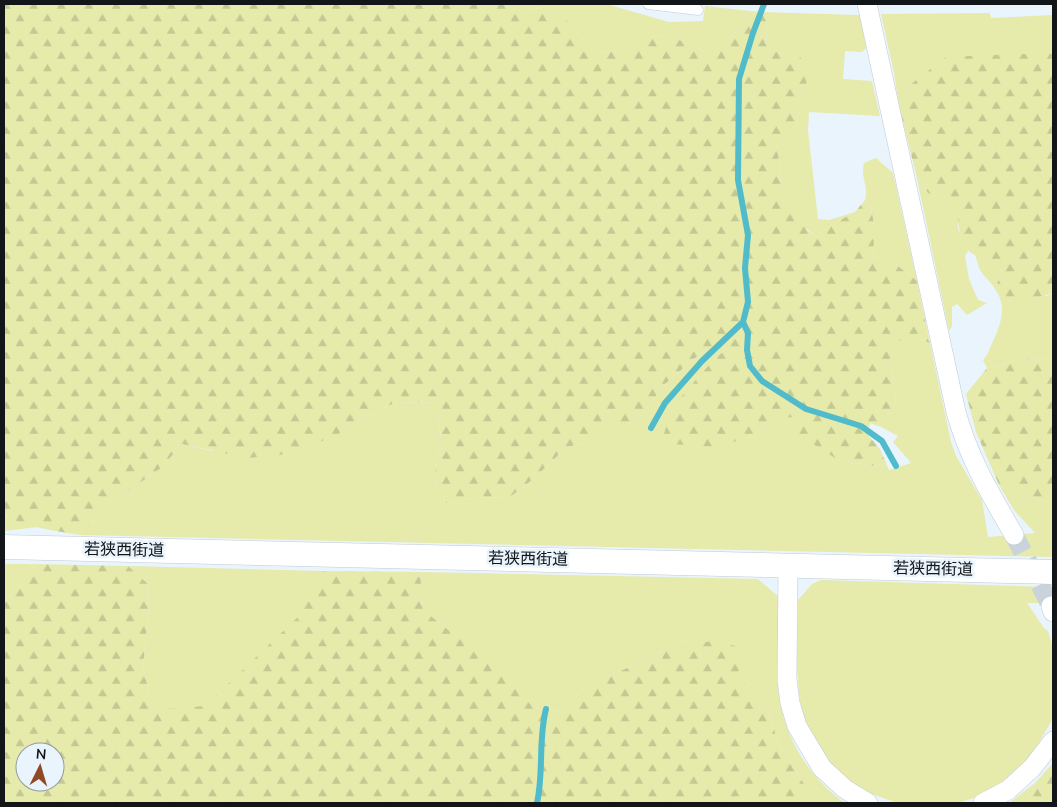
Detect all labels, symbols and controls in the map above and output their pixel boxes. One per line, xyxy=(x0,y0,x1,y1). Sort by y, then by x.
street label: 若狭西街道 xyxy=(84,538,164,562)
street label: 若狭西街道 xyxy=(488,547,568,571)
street label: 若狭西街道 xyxy=(893,557,973,581)
north arrow xyxy=(15,742,65,792)
text: N xyxy=(35,745,47,764)

